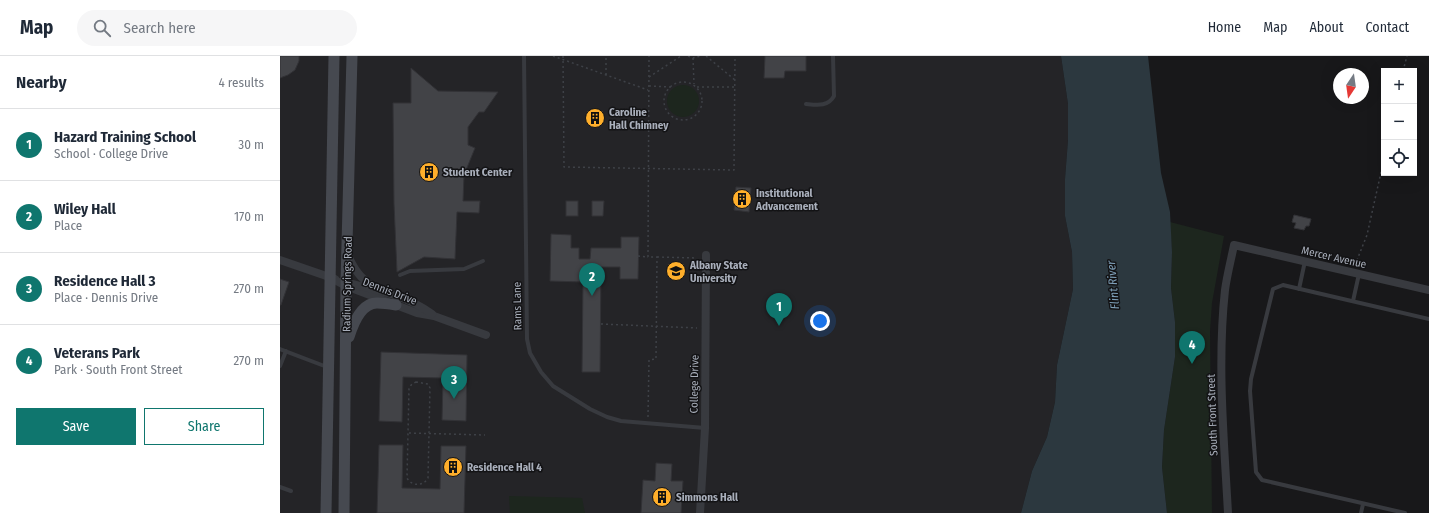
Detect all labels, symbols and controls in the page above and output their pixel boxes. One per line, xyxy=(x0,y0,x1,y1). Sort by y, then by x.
search box xyxy=(77,10,357,46)
text: Map xyxy=(20,16,53,39)
icon: search xyxy=(91,17,113,39)
text: Search here xyxy=(123,19,196,37)
text: Home xyxy=(1208,19,1241,36)
text: Map xyxy=(1263,19,1287,36)
text: About xyxy=(1309,19,1344,36)
text: Contact xyxy=(1366,19,1409,36)
north arrow xyxy=(1333,68,1369,104)
map controls xyxy=(1381,68,1417,176)
button: + xyxy=(1381,68,1417,104)
text: Nearby xyxy=(16,72,67,93)
text: 4 results xyxy=(218,75,264,90)
button: − xyxy=(1381,104,1417,140)
place label: Caroline Hall Chimney xyxy=(609,106,669,132)
building icon: Caroline Hall Chimney xyxy=(584,107,606,129)
text: Hazard Training School xyxy=(54,128,196,146)
text: 1 xyxy=(26,137,32,152)
text: 30 m xyxy=(238,137,264,152)
button: locate xyxy=(1381,140,1417,176)
text: School · College Drive xyxy=(54,146,168,161)
building icon: Student Center xyxy=(418,161,440,183)
place label: Student Center xyxy=(443,166,513,179)
place label: Institutional Advancement xyxy=(755,187,818,213)
building icon: Institutional Advancement xyxy=(731,188,753,210)
text: Wiley Hall xyxy=(54,200,116,218)
text: 2 xyxy=(26,209,32,224)
text: 170 m xyxy=(234,209,264,224)
text: Place xyxy=(54,218,82,233)
street label: Radium Springs Road xyxy=(340,236,355,332)
street label: Mercer Avenue xyxy=(1300,244,1368,271)
place label: Albany State University xyxy=(689,259,748,285)
water label: Flint River xyxy=(1104,259,1122,310)
school or university icon: Albany State University xyxy=(665,260,687,282)
pin: 2 xyxy=(579,263,605,296)
text: Residence Hall 3 xyxy=(54,272,156,290)
street label: Dennis Drive xyxy=(361,275,419,308)
text: 3 xyxy=(26,281,32,296)
text: 270 m xyxy=(233,281,264,296)
street label: Rams Lane xyxy=(511,282,524,330)
text: Place · Dennis Drive xyxy=(54,290,158,305)
pin: 1 xyxy=(766,293,792,326)
your location xyxy=(810,311,830,331)
pin: 4 xyxy=(1179,331,1205,364)
text: Veterans Park xyxy=(54,344,140,362)
text: 4 xyxy=(26,353,32,368)
text: 270 m xyxy=(233,353,264,368)
street label: College Drive xyxy=(687,355,702,413)
text: Park · South Front Street xyxy=(54,362,183,377)
pin: 3 xyxy=(441,366,467,399)
street label: South Front Street xyxy=(1205,374,1220,456)
button: Save xyxy=(16,408,136,445)
button: Share xyxy=(144,408,264,445)
building icon: Residence Hall 4 xyxy=(442,456,464,478)
place label: Residence Hall 4 xyxy=(467,461,542,474)
building icon: Simmons Hall xyxy=(651,486,673,508)
place label: Simmons Hall xyxy=(676,491,739,504)

